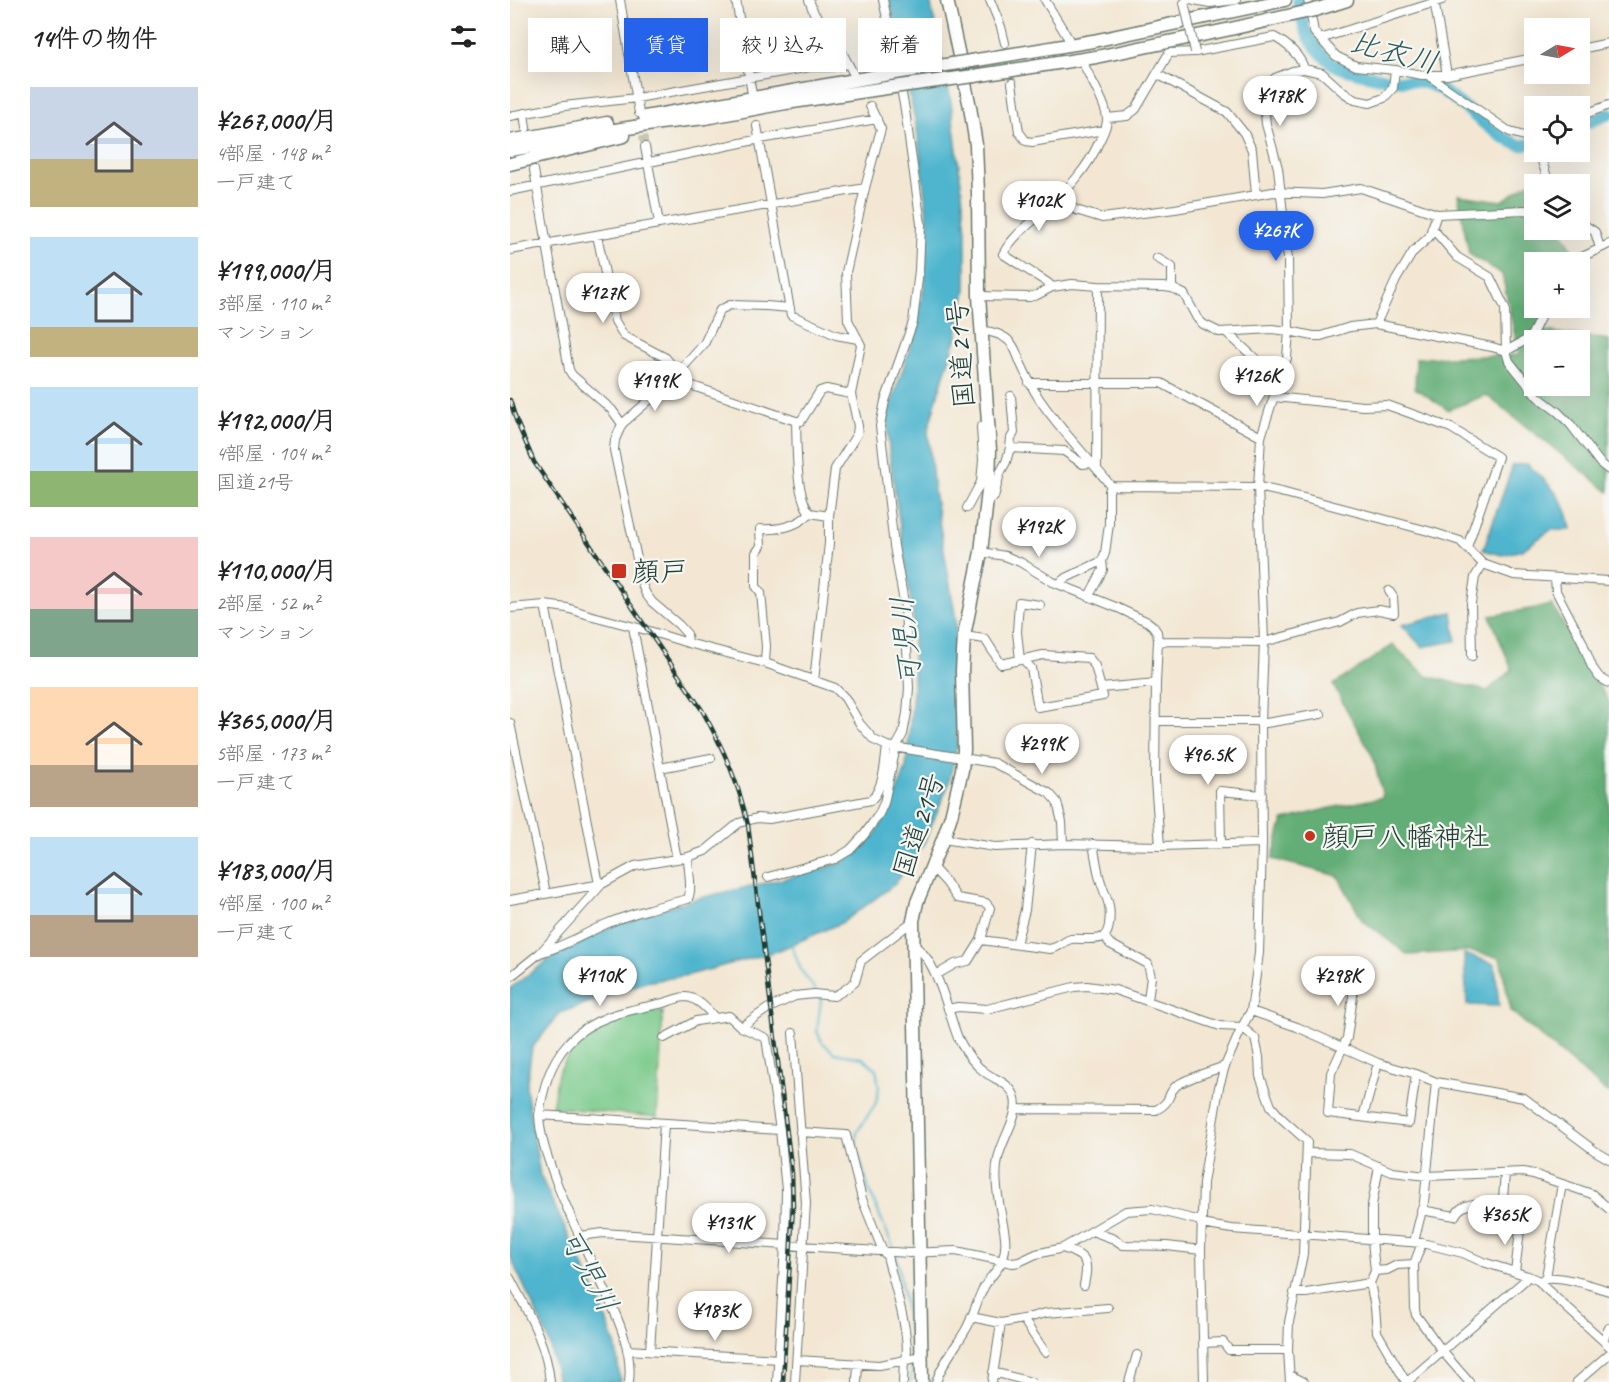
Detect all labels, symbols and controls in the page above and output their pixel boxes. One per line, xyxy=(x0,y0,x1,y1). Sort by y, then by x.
chip: 購入 xyxy=(528,18,612,72)
chip: 賃貸 xyxy=(624,18,708,72)
chip: 絞り込み xyxy=(720,18,846,72)
chip: 新着 xyxy=(858,18,942,72)
north arrow xyxy=(1524,18,1590,84)
map controls xyxy=(1524,18,1590,396)
icon: filters xyxy=(447,20,480,53)
text: 14件の物件 xyxy=(30,22,157,55)
water label: 比衣川 xyxy=(1346,22,1442,82)
pin: ¥178K xyxy=(1238,76,1322,127)
text: ¥178K xyxy=(1257,83,1303,108)
button: locate xyxy=(1524,96,1590,162)
text: ¥267,000/月 xyxy=(216,104,338,137)
icon: home xyxy=(78,111,150,183)
text: 4部屋 · 148 m² xyxy=(216,141,328,166)
text: 一戸建て xyxy=(216,170,296,195)
button: layers xyxy=(1524,174,1590,240)
pin: ¥102K xyxy=(997,181,1081,232)
text: ¥102K xyxy=(1016,188,1062,213)
pin: ¥267K xyxy=(1234,211,1318,262)
text: ¥267K xyxy=(1253,218,1299,243)
button: + xyxy=(1524,252,1590,318)
text: ¥199,000/月 xyxy=(216,254,337,287)
icon: home xyxy=(78,261,150,333)
pin: ¥127K xyxy=(561,273,645,324)
text: ¥127K xyxy=(580,280,626,305)
text: 3部屋 · 110 m² xyxy=(216,291,328,316)
street label: 国道21号 xyxy=(939,298,982,410)
text: マンション xyxy=(216,320,315,345)
button: − xyxy=(1524,330,1590,396)
pin: ¥126K xyxy=(1215,356,1299,407)
pin: ¥199K xyxy=(613,361,697,412)
text: ¥126K xyxy=(1234,363,1280,388)
text: ¥199K xyxy=(632,368,678,393)
text: ¥192,000/月 xyxy=(216,404,337,437)
icon: home xyxy=(78,411,150,483)
text: 4部屋 · 104 m² xyxy=(216,441,328,466)
text: 国道21号 xyxy=(216,470,294,495)
pin: ¥192K xyxy=(997,507,1081,558)
text: ¥192K xyxy=(1016,514,1062,539)
text: ¥110,000/月 xyxy=(216,554,338,587)
place label: 顔戸 xyxy=(632,554,688,589)
icon: home xyxy=(78,561,150,633)
marker: 顔戸 xyxy=(610,562,628,580)
text: 2部屋 · 52 m² xyxy=(216,591,319,616)
water label: 可児川 xyxy=(882,594,930,688)
text: マンション xyxy=(216,620,315,645)
text: ¥365,000/月 xyxy=(216,704,338,737)
icon: home xyxy=(78,711,150,783)
pin: ¥299K xyxy=(1000,724,1084,775)
text: ¥299K xyxy=(1019,731,1065,756)
pin: ¥96.5K xyxy=(1159,735,1257,786)
text: 5部屋 · 173 m² xyxy=(216,741,328,766)
text: ¥96.5K xyxy=(1183,742,1233,767)
street label: 国道21号 xyxy=(885,768,952,882)
text: 一戸建て xyxy=(216,770,296,795)
place label: 顔戸八幡神社 xyxy=(1322,819,1490,854)
marker: 顔戸八幡神社 xyxy=(1303,829,1317,843)
text: ¥183,000/月 xyxy=(216,854,338,887)
icon: home xyxy=(78,861,150,933)
text: 4部屋 · 100 m² xyxy=(216,891,328,916)
text: 一戸建て xyxy=(216,920,296,945)
pin: ¥110K xyxy=(558,956,642,1007)
pin: ¥298K xyxy=(1296,956,1380,1007)
text: ¥110K xyxy=(577,963,623,988)
text: ¥298K xyxy=(1315,963,1361,988)
pin: ¥365K xyxy=(1463,1195,1547,1246)
text: ¥365K xyxy=(1482,1202,1528,1227)
pin: ¥131K xyxy=(687,1203,771,1254)
text: ¥131K xyxy=(706,1210,752,1235)
water label: 可児川 xyxy=(551,1221,627,1319)
pin: ¥183K xyxy=(673,1291,757,1342)
text: ¥183K xyxy=(692,1298,738,1323)

